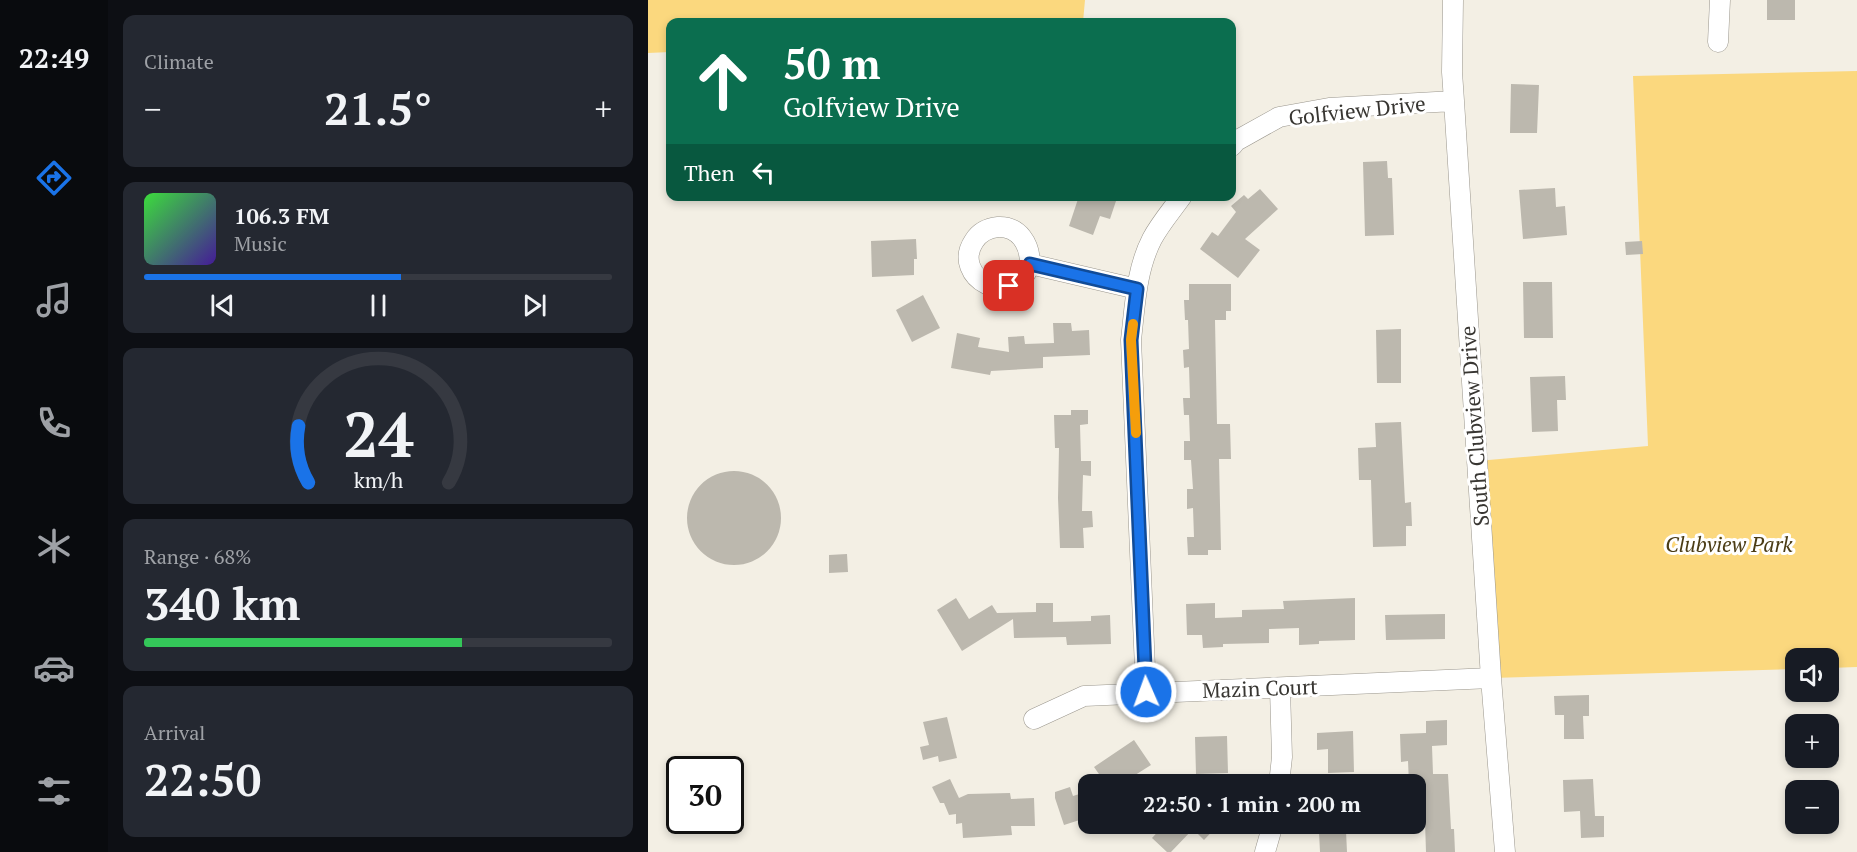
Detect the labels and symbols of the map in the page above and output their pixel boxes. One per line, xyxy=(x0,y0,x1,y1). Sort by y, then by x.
street label: Golfview Drive xyxy=(1287,89,1427,131)
pin xyxy=(983,260,1034,311)
street label: South Clubview Drive xyxy=(1453,325,1495,527)
park label: Clubview Park xyxy=(1665,530,1794,558)
position arrow xyxy=(1114,660,1178,724)
street label: Mazin Court xyxy=(1202,672,1318,704)
speed limit sign: 30 xyxy=(666,756,744,834)

